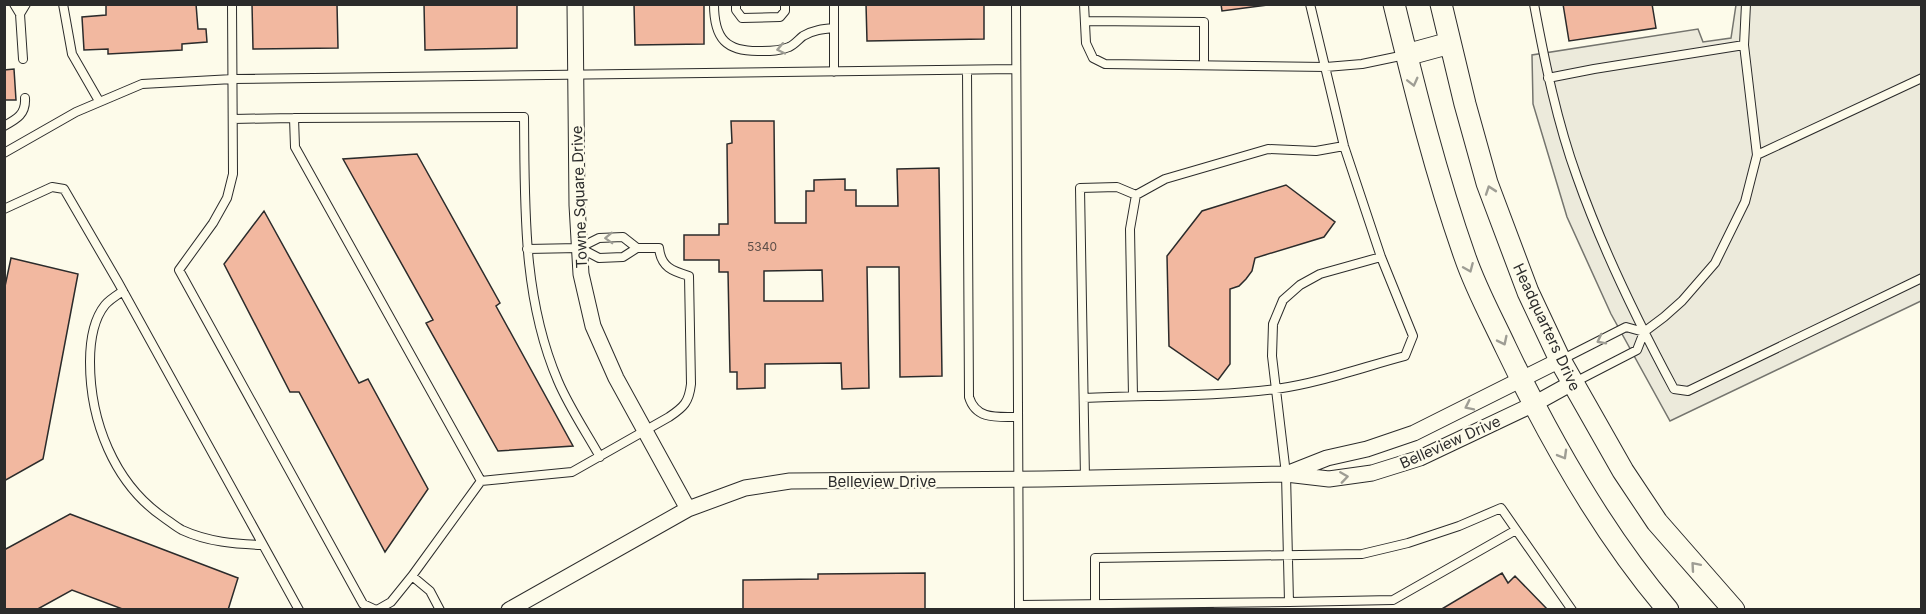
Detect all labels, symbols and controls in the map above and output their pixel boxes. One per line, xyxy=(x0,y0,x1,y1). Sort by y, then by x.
one-way arrow xyxy=(776,41,786,54)
one-way arrow xyxy=(1406,76,1418,86)
street label: Towne Square Drive xyxy=(567,125,591,269)
one-way arrow xyxy=(1484,185,1497,196)
one-way arrow xyxy=(604,231,613,244)
house number: 5340 xyxy=(747,239,777,254)
street label: Headquarters Drive xyxy=(1509,260,1585,394)
one-way arrow xyxy=(1462,262,1474,273)
one-way arrow xyxy=(1597,332,1608,344)
one-way arrow xyxy=(1495,334,1507,345)
one-way arrow xyxy=(1464,398,1475,410)
street label: Belleview Drive xyxy=(1397,411,1503,473)
one-way arrow xyxy=(1556,449,1567,459)
one-way arrow xyxy=(1340,471,1349,484)
street label: Belleview Drive xyxy=(828,472,936,491)
one-way arrow xyxy=(1691,562,1702,573)

